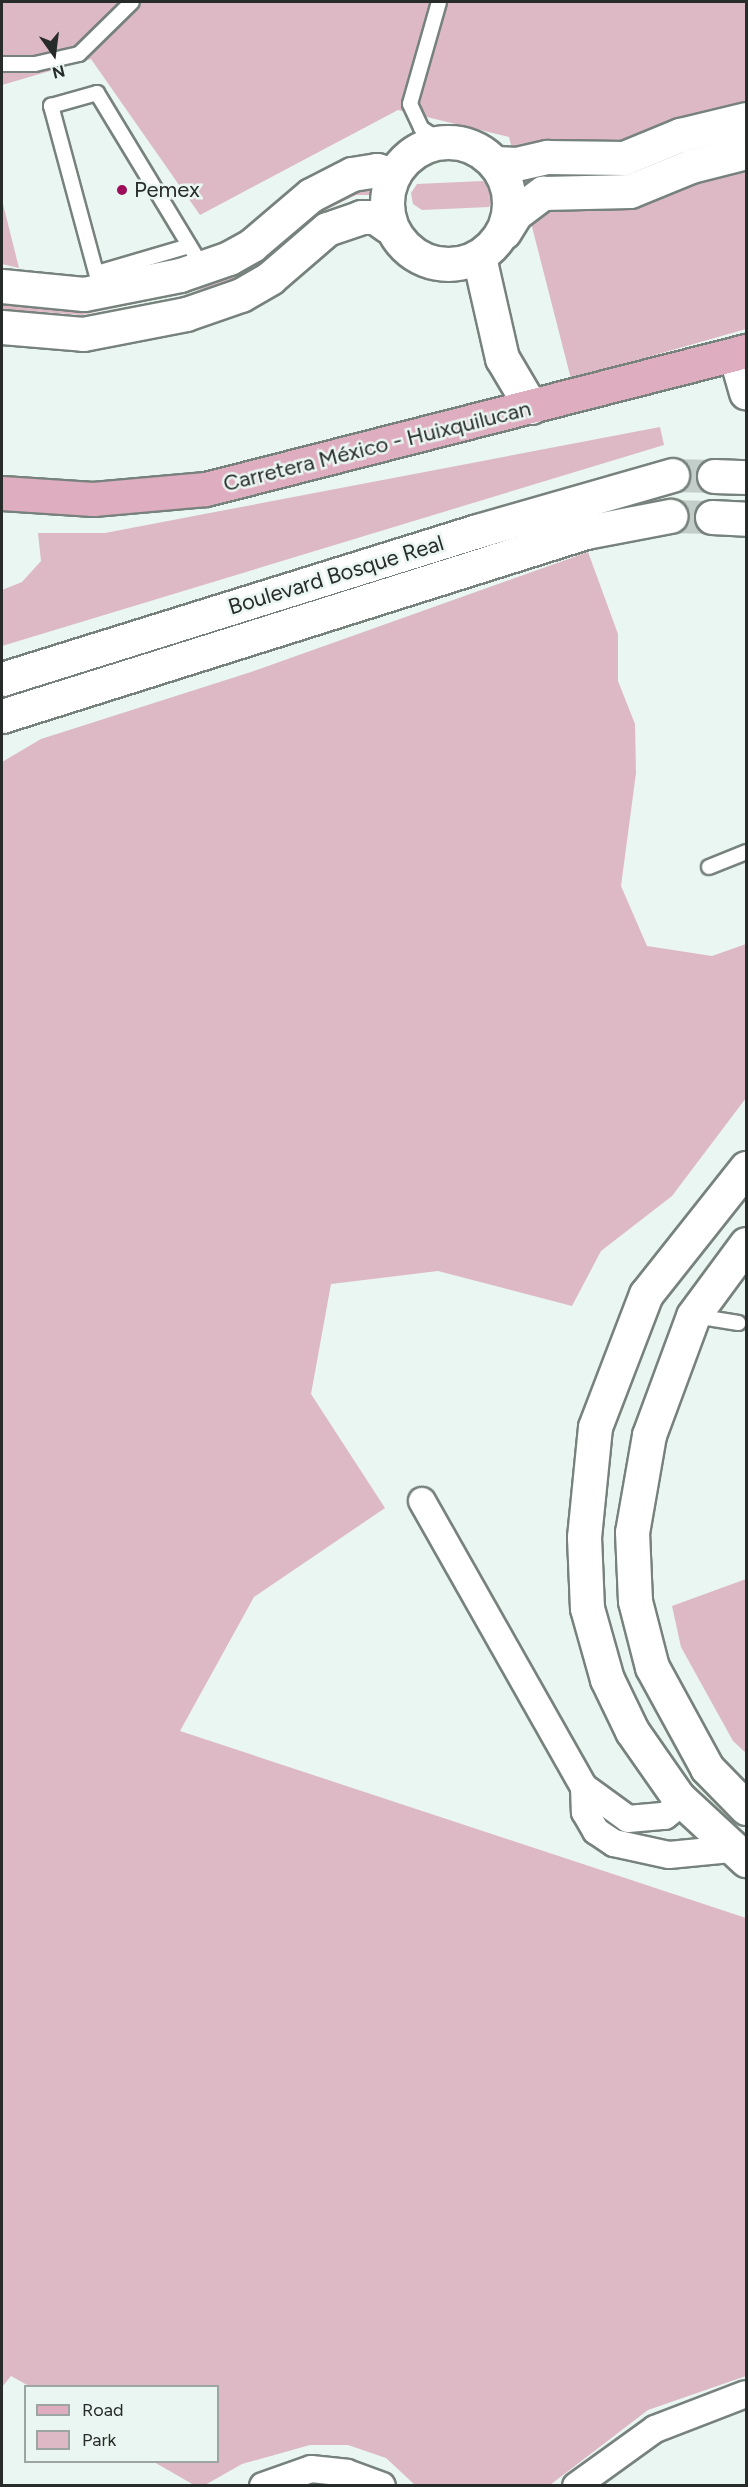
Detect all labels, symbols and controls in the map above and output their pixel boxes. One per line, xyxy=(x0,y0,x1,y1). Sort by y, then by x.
north arrow xyxy=(24,24,84,84)
text: N xyxy=(50,61,67,83)
place label: Pemex xyxy=(134,177,200,203)
marker: Pemex xyxy=(115,183,129,197)
street label: Carretera México - Huixquilucan xyxy=(221,395,533,497)
street label: Boulevard Bosque Real xyxy=(225,530,447,620)
legend xyxy=(24,2385,219,2463)
text: Road xyxy=(82,2399,123,2421)
text: Park xyxy=(82,2429,116,2451)

